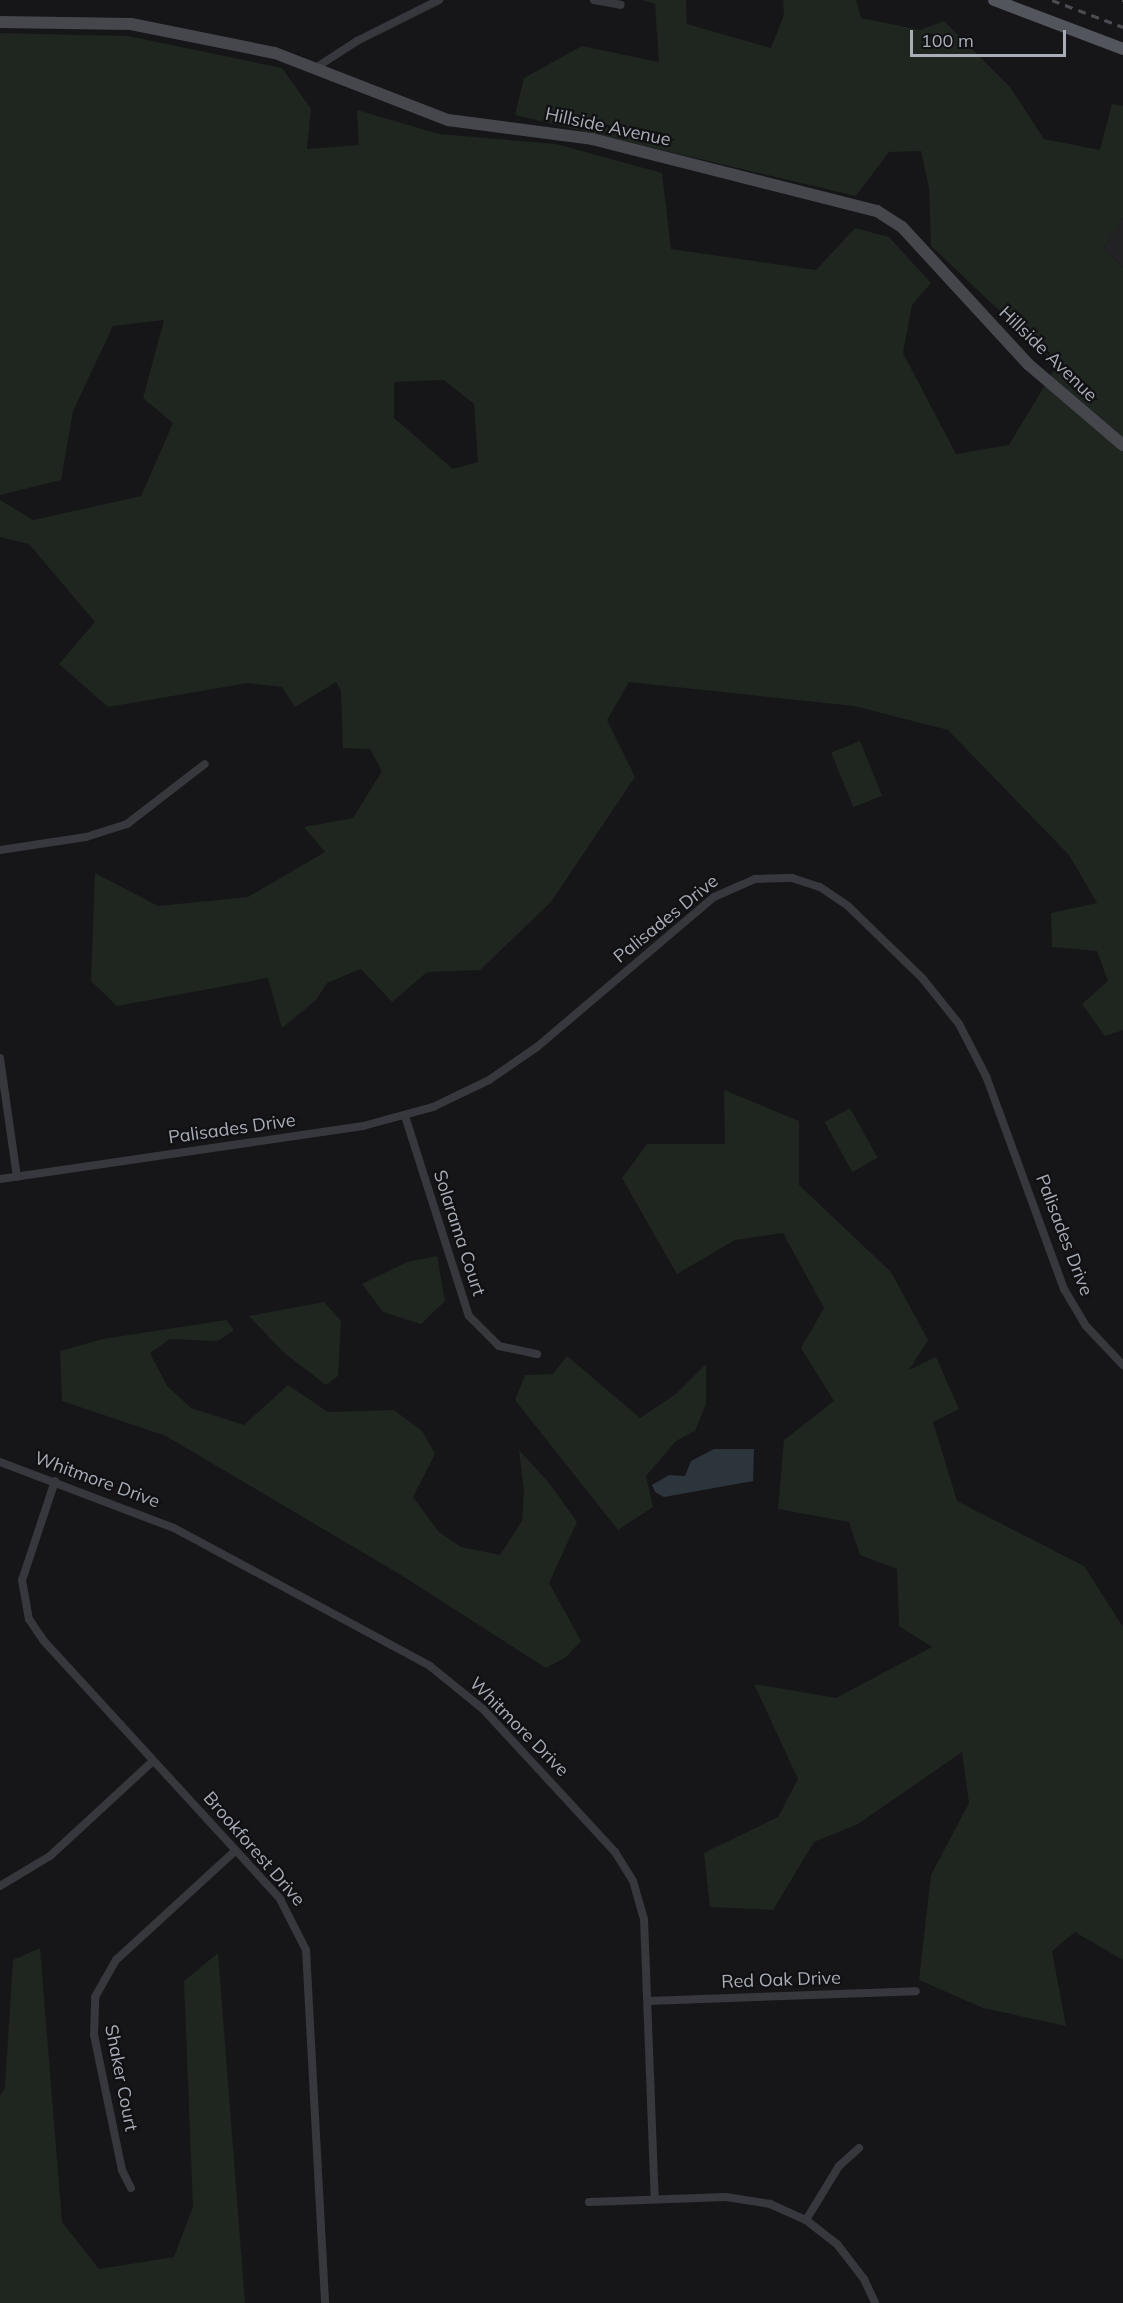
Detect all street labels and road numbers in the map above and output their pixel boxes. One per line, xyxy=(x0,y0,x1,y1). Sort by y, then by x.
street label: Hillside Avenue xyxy=(543,103,673,151)
street label: Hillside Avenue xyxy=(995,302,1101,406)
street label: Palisades Drive xyxy=(609,870,723,968)
street label: Palisades Drive xyxy=(167,1109,297,1149)
street label: Solarama Court xyxy=(429,1167,489,1299)
street label: Palisades Drive xyxy=(1031,1171,1097,1299)
street label: Whitmore Drive xyxy=(31,1447,163,1513)
street label: Whitmore Drive xyxy=(465,1673,573,1781)
street label: Brookforest Drive xyxy=(199,1788,309,1910)
street label: Red Oak Drive xyxy=(721,1967,841,1993)
street label: Shaker Court xyxy=(100,2023,142,2133)

